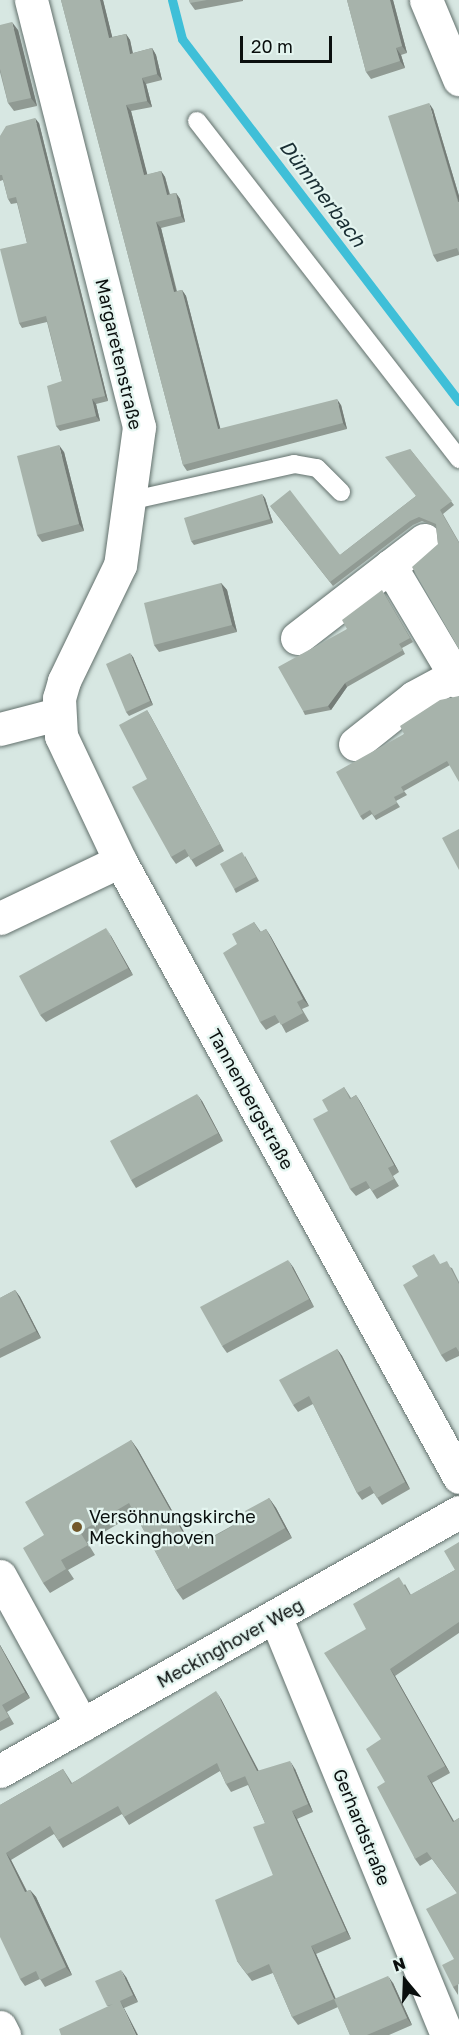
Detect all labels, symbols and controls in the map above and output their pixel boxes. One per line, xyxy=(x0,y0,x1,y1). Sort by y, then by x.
scale bar xyxy=(243,24,334,62)
text: 20 m xyxy=(251,35,293,57)
water label: Dümmerbach xyxy=(275,135,371,251)
street label: Margaretenstraße xyxy=(91,276,147,432)
street label: Tannenbergstraße xyxy=(203,1025,299,1173)
place label: Versöhnungskirche Meckinghoven xyxy=(89,1506,256,1549)
marker: Versöhnungskirche Meckinghoven xyxy=(70,1520,84,1534)
street label: Meckinghover Weg xyxy=(153,1594,307,1692)
street label: Gerhardstraße xyxy=(329,1766,395,1888)
north arrow xyxy=(375,1951,435,2011)
text: N xyxy=(390,1953,408,1975)

